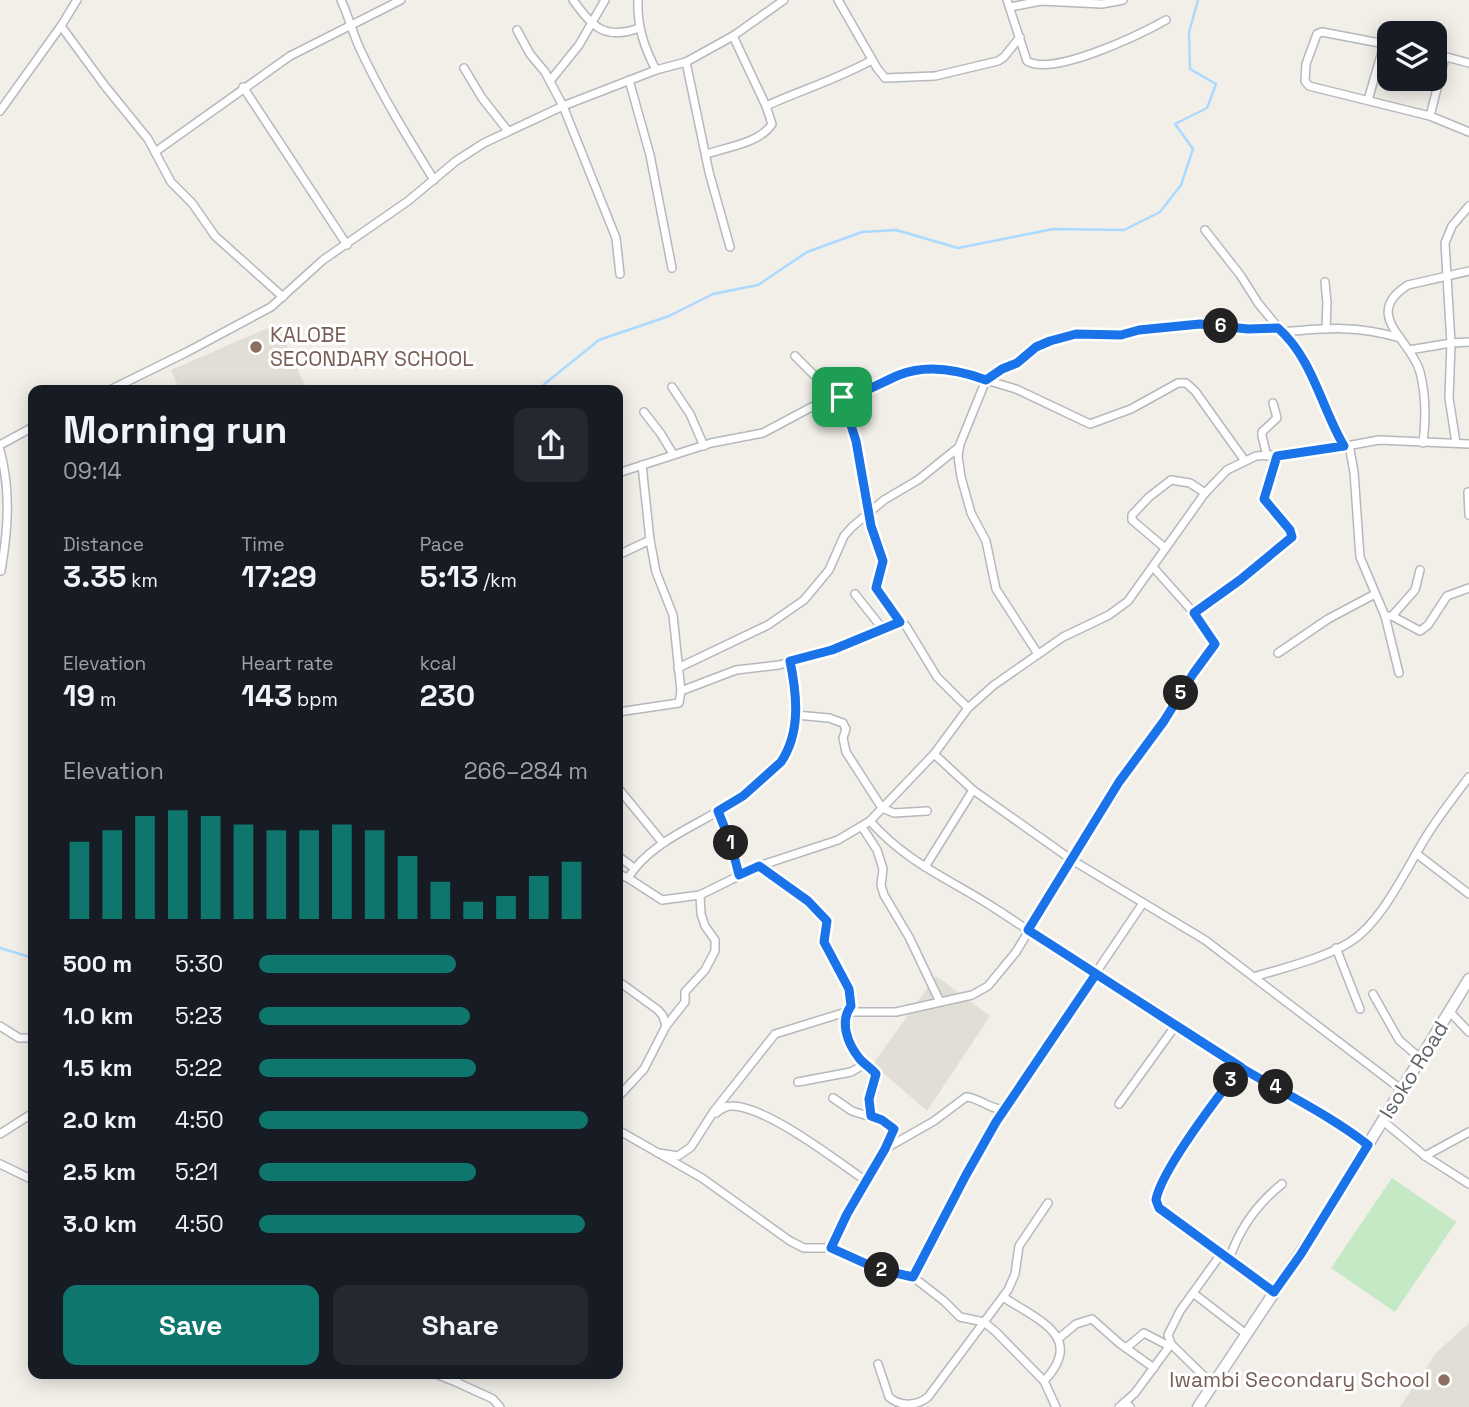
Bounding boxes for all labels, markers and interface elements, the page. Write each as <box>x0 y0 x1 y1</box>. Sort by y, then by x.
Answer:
map controls <box>1377 21 1447 91</box>
button: layers <box>1377 21 1447 91</box>
pin: 6 <box>1204 308 1238 344</box>
text: 6 <box>1215 313 1226 338</box>
place label: KALOBE SECONDARY SCHOOL <box>270 321 474 372</box>
marker: KALOBE SECONDARY SCHOOL <box>248 339 264 355</box>
pin <box>812 367 872 427</box>
icon: arrive <box>823 378 861 416</box>
text: Morning run <box>63 406 288 454</box>
button: share <box>514 408 588 482</box>
text: 09:14 <box>63 456 122 486</box>
text: Distance <box>63 532 144 557</box>
text: Time <box>241 532 285 557</box>
text: Pace <box>420 532 464 557</box>
text: 3.35 <box>63 557 126 596</box>
text: 17:29 <box>241 557 317 596</box>
text: 5:13 <box>420 557 478 596</box>
text: km <box>126 568 158 593</box>
text: /km <box>478 568 517 593</box>
text: Elevation <box>63 651 146 676</box>
text: Heart rate <box>241 651 334 676</box>
text: kcal <box>420 651 456 676</box>
text: 19 <box>63 676 95 715</box>
text: 143 <box>241 676 292 715</box>
text: 230 <box>420 676 475 715</box>
pin: 5 <box>1164 676 1198 710</box>
text: 5 <box>1175 680 1186 705</box>
text: m <box>95 687 116 712</box>
text: bpm <box>292 687 338 712</box>
text: Elevation <box>63 756 164 786</box>
text: 266–284 m <box>464 756 588 786</box>
pin: 1 <box>714 826 748 860</box>
text: 1 <box>726 830 735 855</box>
text: 500 m <box>63 949 132 979</box>
text: 5:30 <box>175 949 223 979</box>
text: 1.0 km <box>63 1001 133 1031</box>
text: 5:23 <box>175 1001 222 1031</box>
street label: Isoko Road <box>1373 1016 1454 1123</box>
text: 1.5 km <box>63 1053 133 1083</box>
text: 5:22 <box>175 1053 222 1083</box>
pin: 3 <box>1214 1062 1248 1098</box>
text: 3 <box>1225 1067 1236 1092</box>
pin: 4 <box>1258 1070 1294 1104</box>
text: 4 <box>1269 1074 1282 1099</box>
text: 2.0 km <box>63 1105 137 1135</box>
text: 4:50 <box>175 1105 224 1135</box>
text: 2.5 km <box>63 1157 136 1187</box>
text: 5:21 <box>175 1157 218 1187</box>
text: 3.0 km <box>63 1209 137 1239</box>
text: 4:50 <box>175 1209 224 1239</box>
pin: 2 <box>864 1252 900 1288</box>
text: 2 <box>876 1257 887 1282</box>
button: Save <box>63 1285 319 1365</box>
button: Share <box>333 1285 588 1365</box>
place label: Iwambi Secondary School <box>1169 1366 1430 1393</box>
marker: Iwambi Secondary School <box>1436 1372 1452 1388</box>

